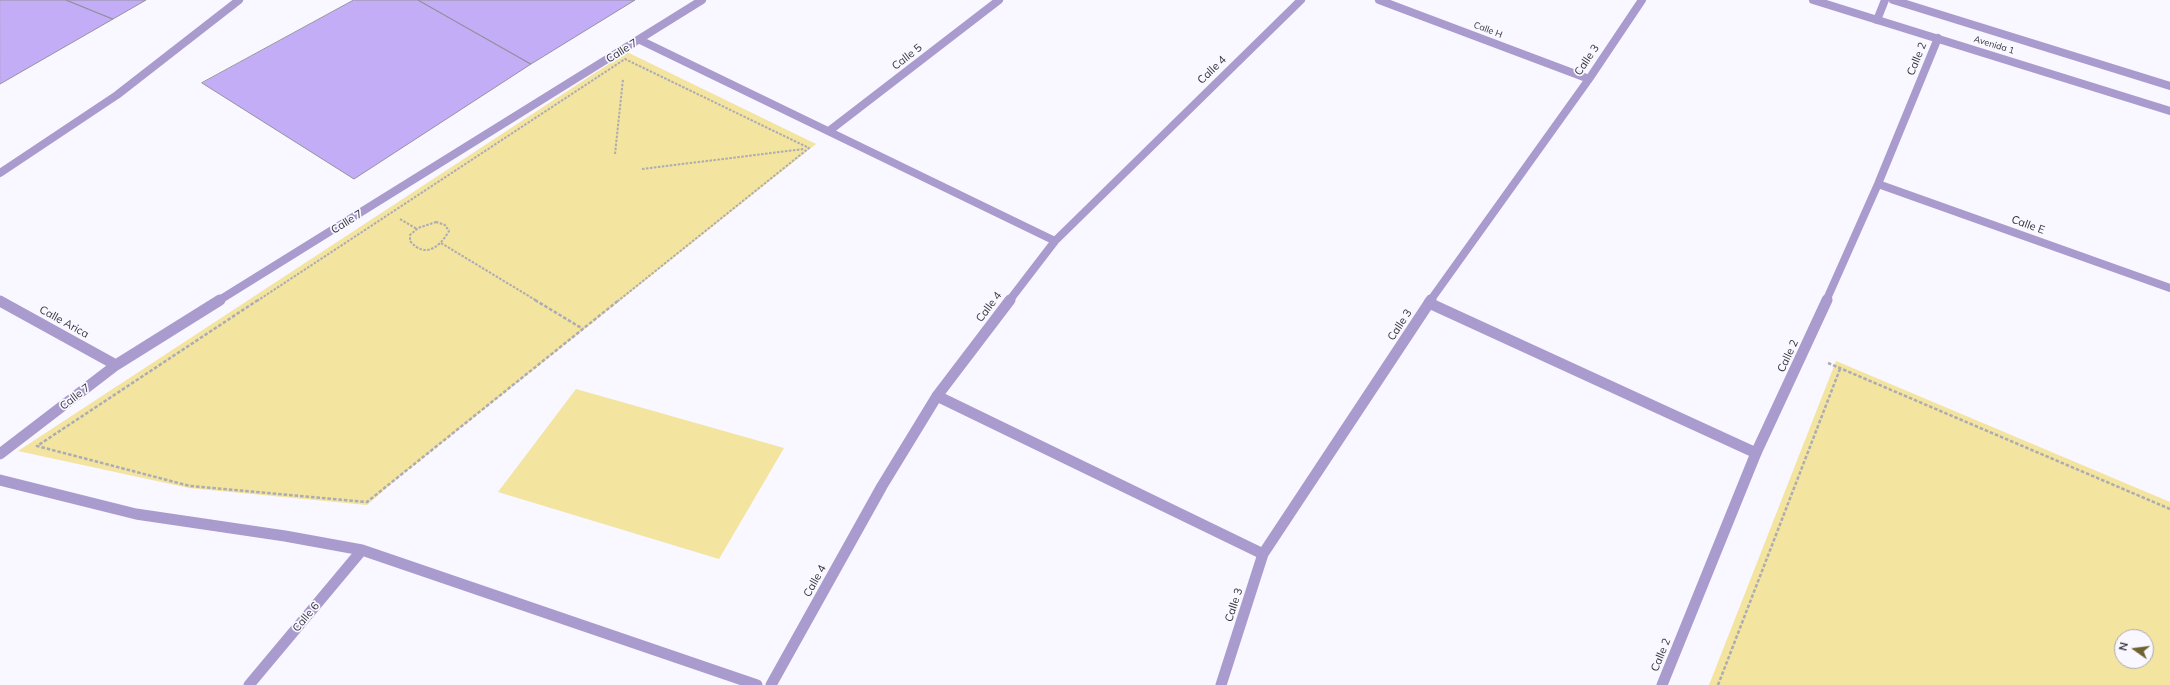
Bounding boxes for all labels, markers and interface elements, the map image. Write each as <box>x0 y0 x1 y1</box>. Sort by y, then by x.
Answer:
street label: Calle H <box>1472 20 1504 40</box>
street label: Avenida 1 <box>1972 34 2016 56</box>
street label: Calle 7 <box>604 36 640 66</box>
street label: Calle 2 <box>1904 40 1930 78</box>
street label: Calle 5 <box>889 41 925 73</box>
street label: Calle 3 <box>1572 42 1602 78</box>
street label: Calle 4 <box>1195 53 1229 87</box>
street label: Calle 7 <box>329 207 365 237</box>
street label: Calle E <box>2010 213 2046 237</box>
street label: Calle 4 <box>973 289 1005 325</box>
street label: Calle Arica <box>37 303 91 341</box>
street label: Calle 3 <box>1385 307 1415 343</box>
street label: Calle 2 <box>1775 338 1801 374</box>
street label: Calle 7 <box>57 381 93 413</box>
street label: Calle 4 <box>801 563 829 599</box>
street label: Calle 3 <box>1222 586 1246 624</box>
street label: Calle 6 <box>290 599 322 635</box>
north arrow <box>2114 629 2154 669</box>
street label: Calle 2 <box>1648 636 1674 674</box>
text: N <box>2116 641 2131 652</box>

